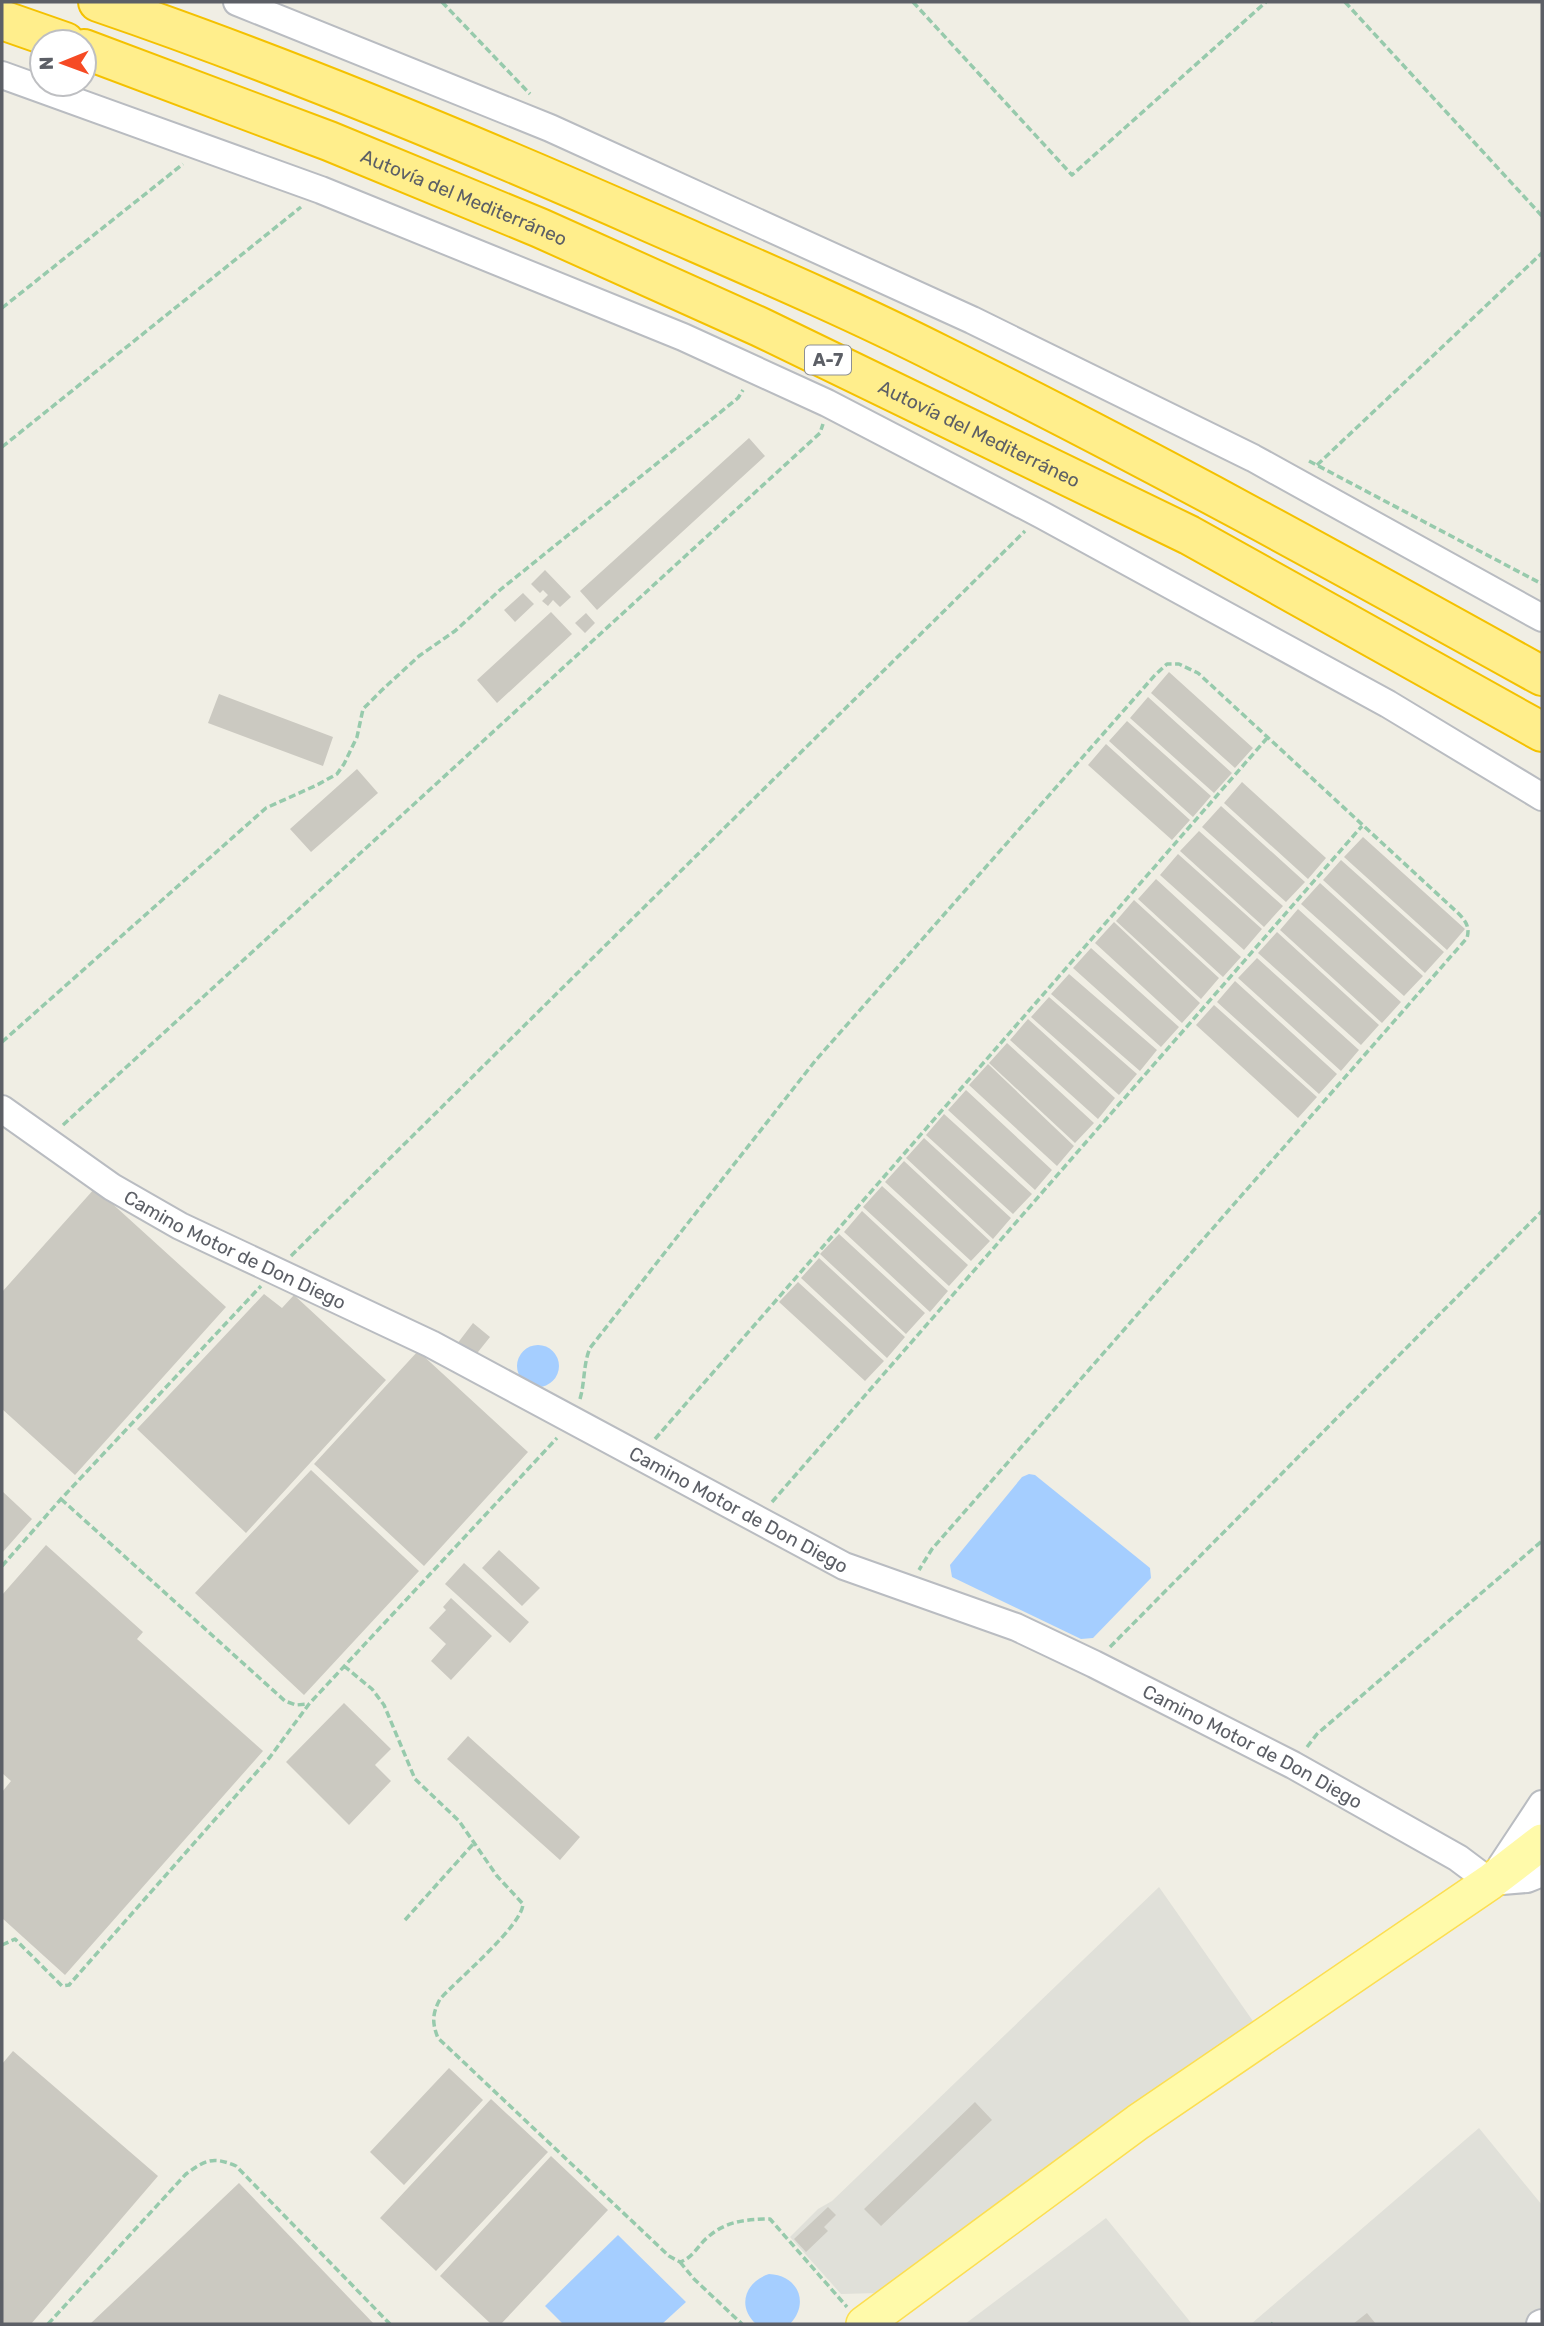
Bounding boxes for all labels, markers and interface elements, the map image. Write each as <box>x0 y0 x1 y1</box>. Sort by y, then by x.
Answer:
north arrow <box>28 28 98 98</box>
text: N <box>35 56 58 70</box>
street label: Autovía del Mediterráneo <box>357 144 571 251</box>
road number: A-7 <box>805 346 851 374</box>
street label: Autovía del Mediterráneo <box>875 375 1084 492</box>
street label: Camino Motor de Don Diego <box>120 1185 350 1314</box>
street label: Camino Motor de Don Diego <box>625 1442 852 1578</box>
street label: Camino Motor de Don Diego <box>1139 1680 1366 1814</box>

